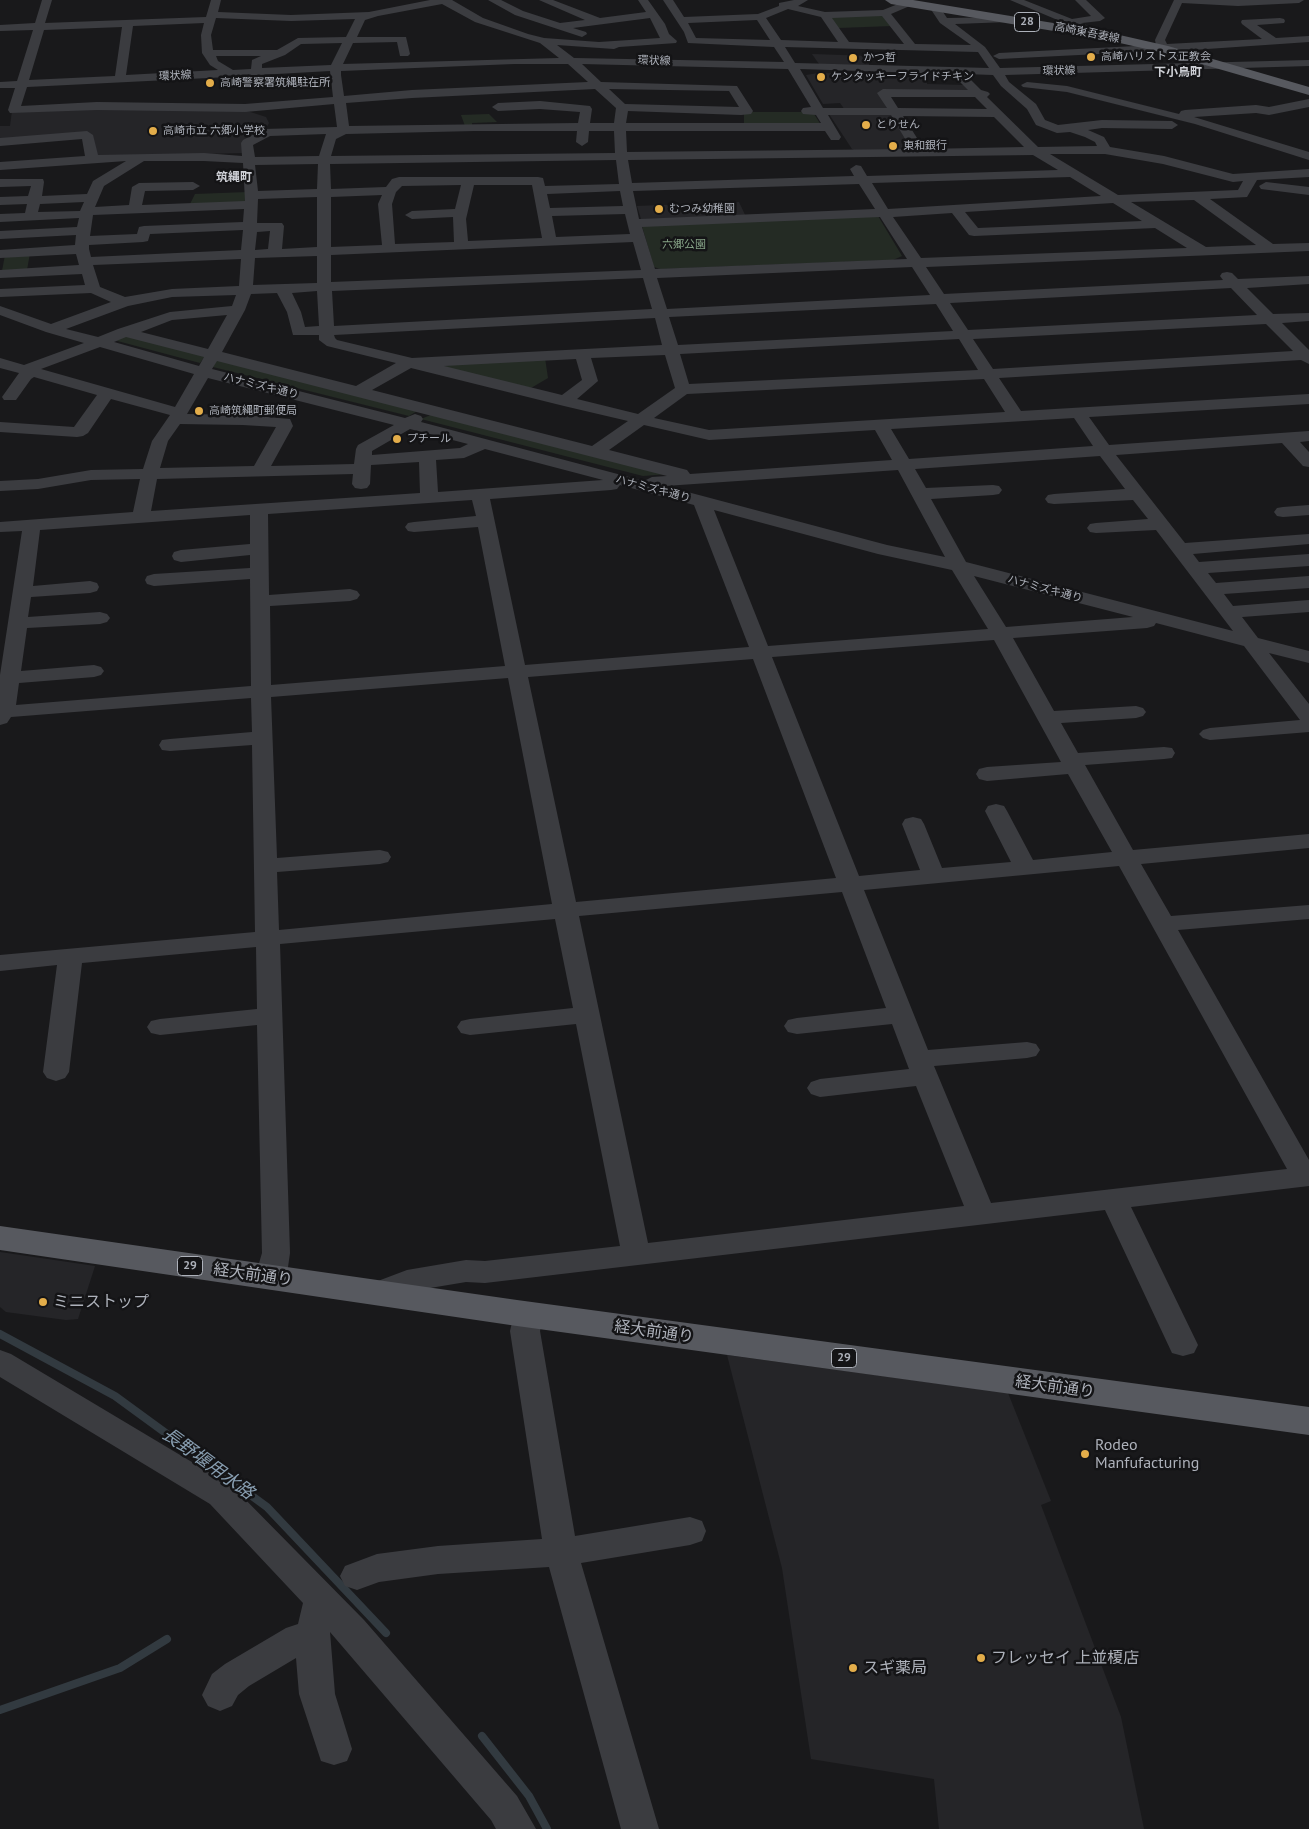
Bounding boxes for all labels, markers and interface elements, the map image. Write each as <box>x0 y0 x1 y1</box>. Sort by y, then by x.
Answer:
road number: 28 <box>1014 13 1040 32</box>
street label: 高崎東吾妻線 <box>1053 20 1121 46</box>
place label: 高崎ハリストス正教会 <box>1101 50 1211 64</box>
place label: かつ哲 <box>863 51 896 65</box>
marker: 高崎ハリストス正教会 <box>1085 51 1097 63</box>
marker: かつ哲 <box>847 52 859 64</box>
street label: 環状線 <box>637 54 671 68</box>
street label: 環状線 <box>1042 64 1076 78</box>
district label: 下小鳥町 <box>1154 66 1202 80</box>
street label: 環状線 <box>158 69 192 83</box>
place label: ケンタッキーフライドチキン <box>831 70 974 84</box>
marker: ケンタッキーフライドチキン <box>815 71 827 83</box>
place label: 高崎警察署筑縄駐在所 <box>220 76 330 90</box>
marker: 高崎警察署筑縄駐在所 <box>204 77 216 89</box>
place label: とりせん <box>876 118 920 132</box>
marker: とりせん <box>860 119 872 131</box>
place label: 高崎市立 六郷小学校 <box>163 124 265 138</box>
marker: 高崎市立 六郷小学校 <box>147 125 159 137</box>
place label: 東和銀行 <box>903 139 947 153</box>
marker: 東和銀行 <box>887 140 899 152</box>
district label: 筑縄町 <box>216 171 252 185</box>
place label: むつみ幼稚園 <box>669 202 735 216</box>
marker: むつみ幼稚園 <box>653 203 665 215</box>
park label: 六郷公園 <box>662 238 706 252</box>
street label: ハナミズキ通り <box>222 370 300 402</box>
place label: 高崎筑縄町郵便局 <box>209 404 297 418</box>
marker: 高崎筑縄町郵便局 <box>193 405 205 417</box>
place label: プチール <box>407 432 451 446</box>
marker: プチール <box>391 433 403 445</box>
street label: ハナミズキ通り <box>614 473 692 505</box>
street label: ハナミズキ通り <box>1006 573 1084 605</box>
road number: 29 <box>178 1256 202 1276</box>
street label: 経大前通り <box>212 1260 294 1290</box>
place label: ミニストップ <box>53 1292 149 1312</box>
marker: ミニストップ <box>37 1296 49 1308</box>
street label: 経大前通り <box>613 1317 695 1347</box>
road number: 29 <box>832 1349 856 1368</box>
street label: 経大前通り <box>1014 1372 1096 1402</box>
water label: 長野堰用水路 <box>158 1424 258 1504</box>
place label: Rodeo Manfufacturing <box>1095 1435 1199 1473</box>
marker: Rodeo Manfufacturing <box>1079 1448 1091 1460</box>
place label: フレッセイ 上並榎店 <box>991 1648 1139 1668</box>
marker: フレッセイ 上並榎店 <box>975 1652 987 1664</box>
place label: スギ薬局 <box>863 1658 927 1678</box>
marker: スギ薬局 <box>847 1662 859 1674</box>

